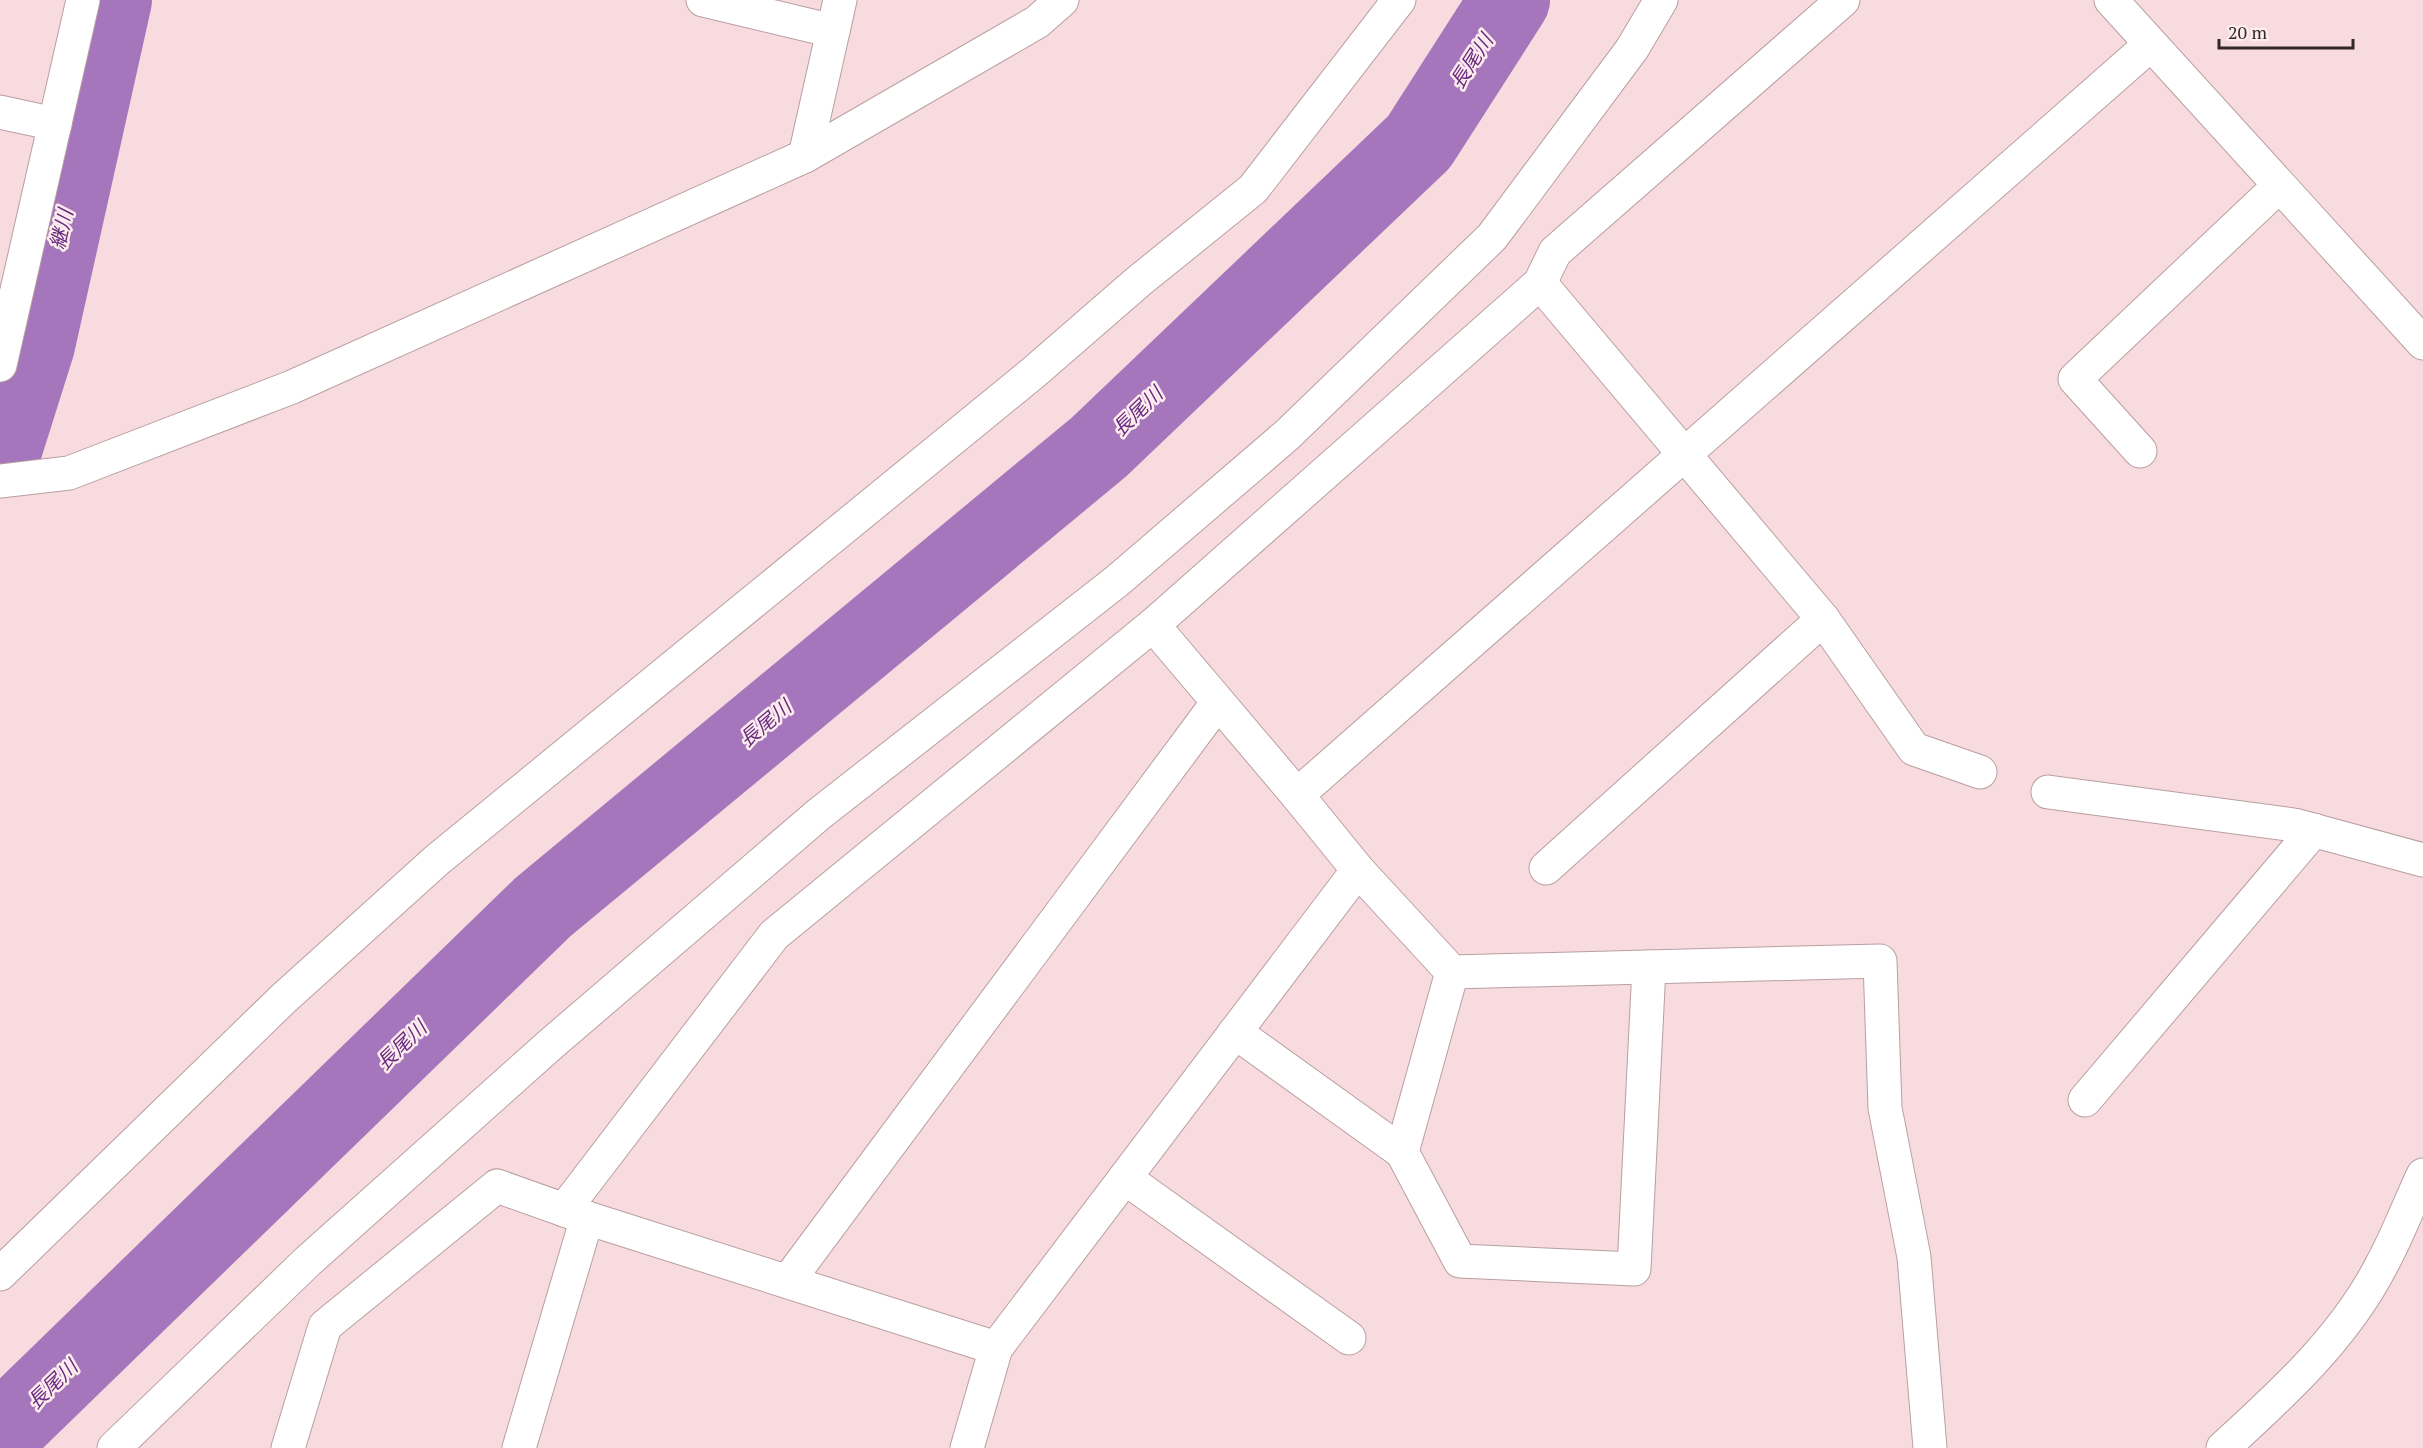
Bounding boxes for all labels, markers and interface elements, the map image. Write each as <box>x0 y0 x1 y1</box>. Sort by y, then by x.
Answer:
scale bar <box>2219 12 2352 50</box>
text: 20 m <box>2228 20 2268 44</box>
water label: 長尾川 <box>1443 27 1500 94</box>
water label: 継川 <box>43 205 79 252</box>
water label: 長尾川 <box>1106 379 1169 442</box>
water label: 長尾川 <box>733 692 798 753</box>
water label: 長尾川 <box>370 1013 433 1076</box>
water label: 長尾川 <box>21 1352 84 1415</box>

